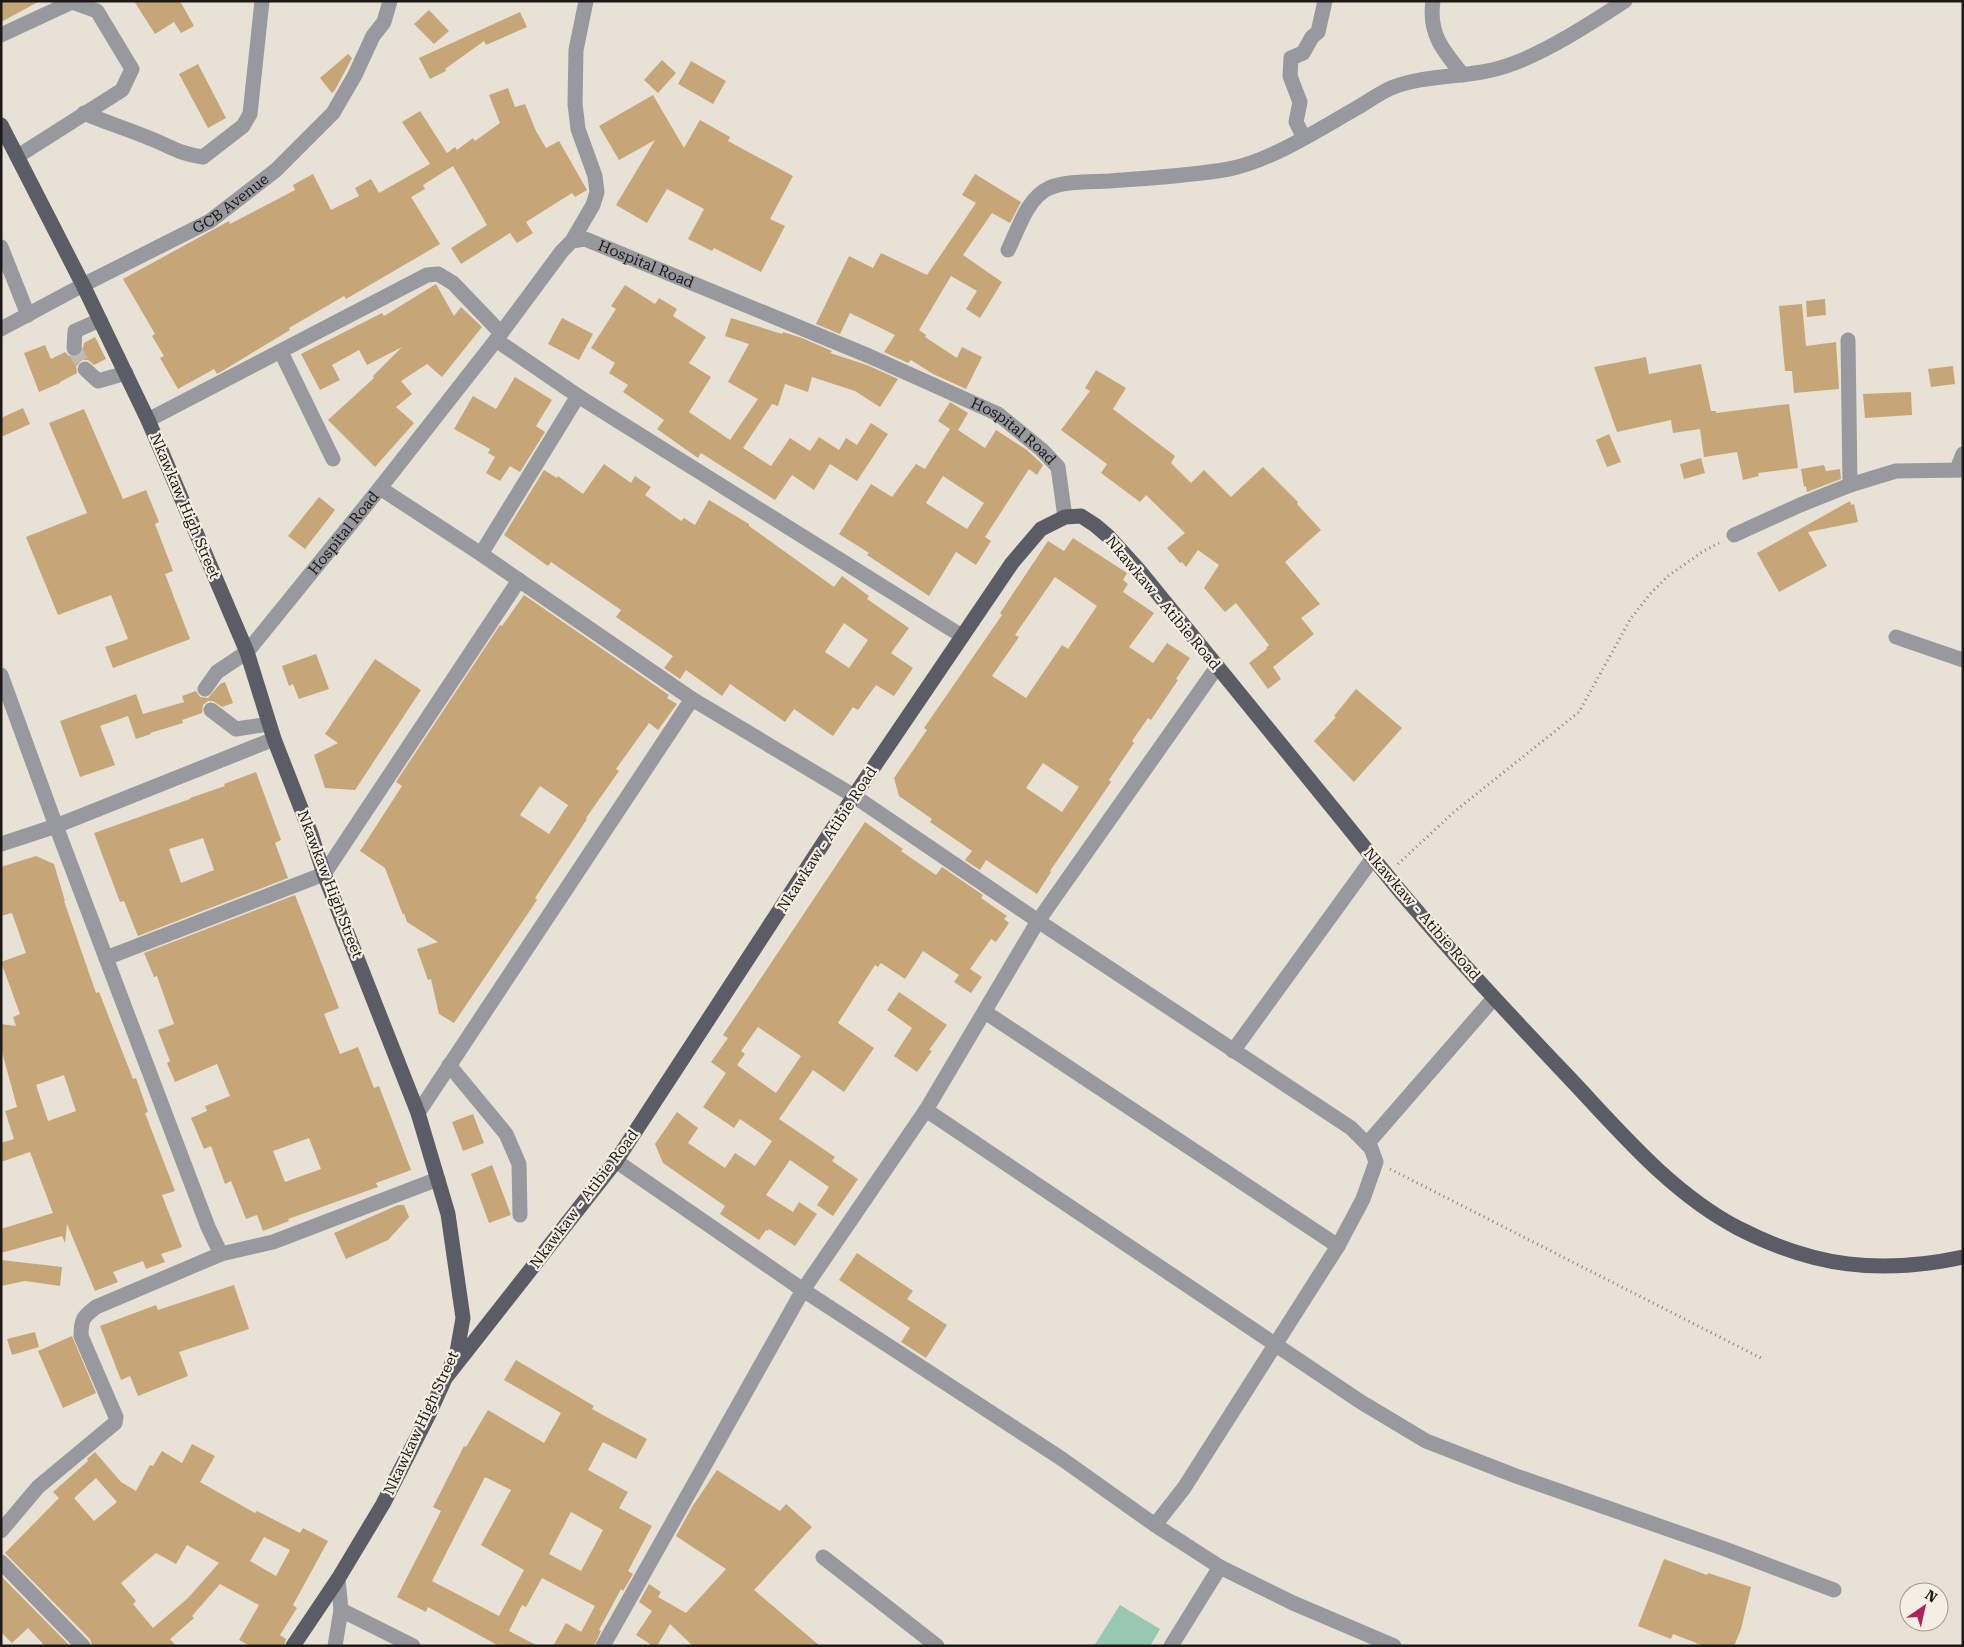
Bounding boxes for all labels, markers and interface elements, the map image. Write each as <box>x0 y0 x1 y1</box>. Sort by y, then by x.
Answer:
street label: GCB Avenue <box>190 170 272 237</box>
street label: Hospital Road <box>595 236 697 292</box>
street label: Hospital Road <box>968 394 1060 468</box>
street label: Nkawkaw High Street <box>146 430 224 582</box>
street label: Hospital Road <box>304 487 383 578</box>
street label: Nkawkaw - Atibie Road <box>1102 533 1224 674</box>
street label: Nkawkaw - Atibie Road <box>774 763 881 915</box>
street label: Nkawkaw High Street <box>294 808 367 961</box>
street label: Nkawkaw - Atibie Road <box>1360 844 1484 984</box>
street label: Nkawkaw - Atibie Road <box>526 1126 642 1272</box>
street label: Nkawkaw High Street <box>380 1348 462 1498</box>
north arrow <box>1899 1582 1949 1632</box>
text: N <box>1922 1587 1940 1606</box>

